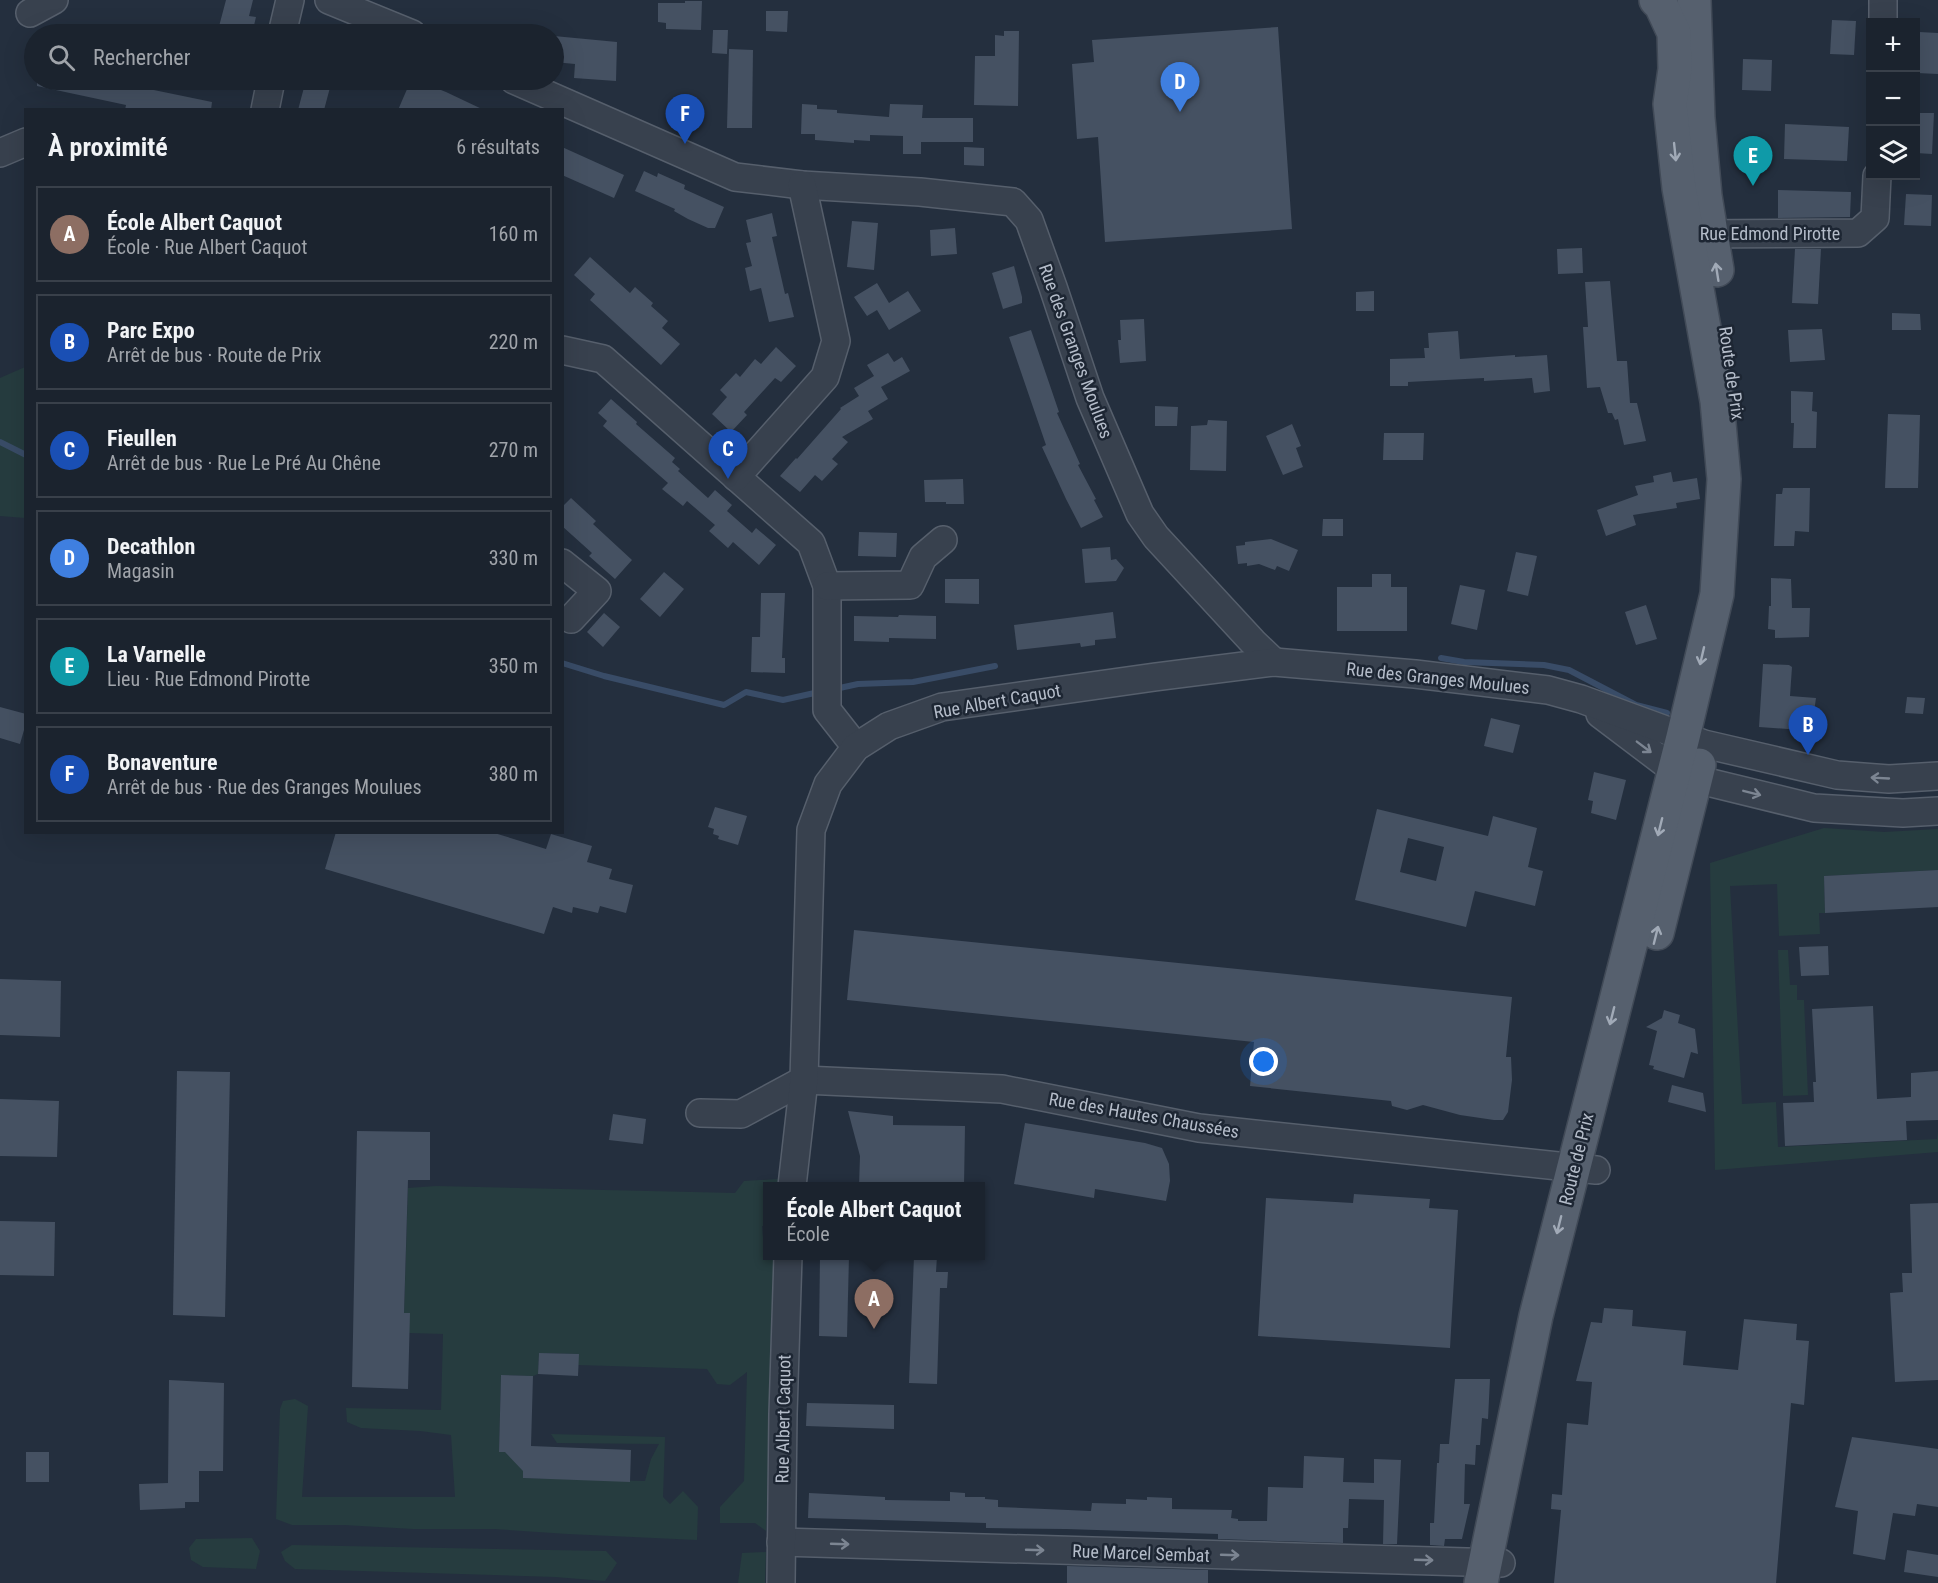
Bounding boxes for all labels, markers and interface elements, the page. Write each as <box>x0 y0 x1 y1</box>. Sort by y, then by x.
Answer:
map controls <box>1866 18 1920 180</box>
button: + <box>1866 18 1920 72</box>
search box <box>24 24 564 90</box>
icon: search <box>45 41 78 74</box>
text: Rechercher <box>93 45 190 70</box>
pin: D <box>1160 63 1200 112</box>
button: − <box>1866 72 1920 126</box>
pin: F <box>666 94 704 144</box>
button: layers <box>1866 126 1920 180</box>
text: À proximité <box>48 132 168 162</box>
text: 6 résultats <box>456 135 540 159</box>
pin: E <box>1734 136 1772 186</box>
one-way arrow <box>1670 142 1681 162</box>
text: École Albert Caquot <box>107 210 282 235</box>
text: A <box>64 222 75 246</box>
text: 160 m <box>489 222 538 246</box>
street label: Rue Edmond Pirotte <box>1700 223 1840 244</box>
text: École · Rue Albert Caquot <box>107 235 307 259</box>
street label: Rue des Granges Moulues <box>1035 261 1117 441</box>
one-way arrow <box>1712 262 1723 282</box>
text: Parc Expo <box>107 318 195 343</box>
street label: Route de Prix <box>1715 325 1749 421</box>
text: B <box>64 330 75 354</box>
text: 220 m <box>489 330 538 354</box>
text: Arrêt de bus · Route de Prix <box>107 343 322 367</box>
text: Fieullen <box>107 426 177 451</box>
pin: C <box>708 430 748 479</box>
text: C <box>64 438 75 462</box>
text: 270 m <box>489 438 538 462</box>
text: Arrêt de bus · Rue Le Pré Au Chêne <box>107 451 381 475</box>
text: Decathlon <box>107 534 195 559</box>
text: D <box>64 546 75 570</box>
text: 330 m <box>489 546 538 570</box>
text: Magasin <box>107 559 175 583</box>
text: La Varnelle <box>107 642 206 667</box>
one-way arrow <box>1696 647 1708 666</box>
text: E <box>65 654 74 678</box>
text: 350 m <box>489 654 538 678</box>
street label: Rue des Granges Moulues <box>1345 658 1531 698</box>
text: Lieu · Rue Edmond Pirotte <box>107 667 310 691</box>
street label: Rue Albert Caquot <box>932 679 1062 723</box>
pin: B <box>1788 706 1828 755</box>
one-way arrow <box>1636 741 1652 754</box>
text: Bonaventure <box>107 750 218 775</box>
text: F <box>65 762 74 786</box>
text: 380 m <box>489 762 538 786</box>
one-way arrow <box>1870 772 1890 783</box>
text: Arrêt de bus · Rue des Granges Moulues <box>107 775 422 799</box>
one-way arrow <box>1742 787 1761 799</box>
one-way arrow <box>1653 817 1665 836</box>
one-way arrow <box>1651 926 1663 945</box>
one-way arrow <box>1606 1006 1618 1025</box>
your location <box>1249 1047 1278 1076</box>
street label: Rue des Hautes Chaussées <box>1047 1088 1241 1142</box>
street label: Route de Prix <box>1554 1111 1598 1207</box>
popup <box>763 1182 985 1260</box>
text: École Albert Caquot <box>787 1197 961 1222</box>
one-way arrow <box>1552 1216 1564 1235</box>
text: École <box>787 1222 830 1246</box>
pin: A <box>854 1280 894 1329</box>
street label: Rue Albert Caquot <box>771 1354 795 1484</box>
one-way arrow <box>829 1539 849 1550</box>
street label: Rue Marcel Sembat <box>1072 1540 1210 1566</box>
one-way arrow <box>1024 1544 1044 1555</box>
one-way arrow <box>1219 1549 1239 1561</box>
one-way arrow <box>1414 1554 1434 1566</box>

